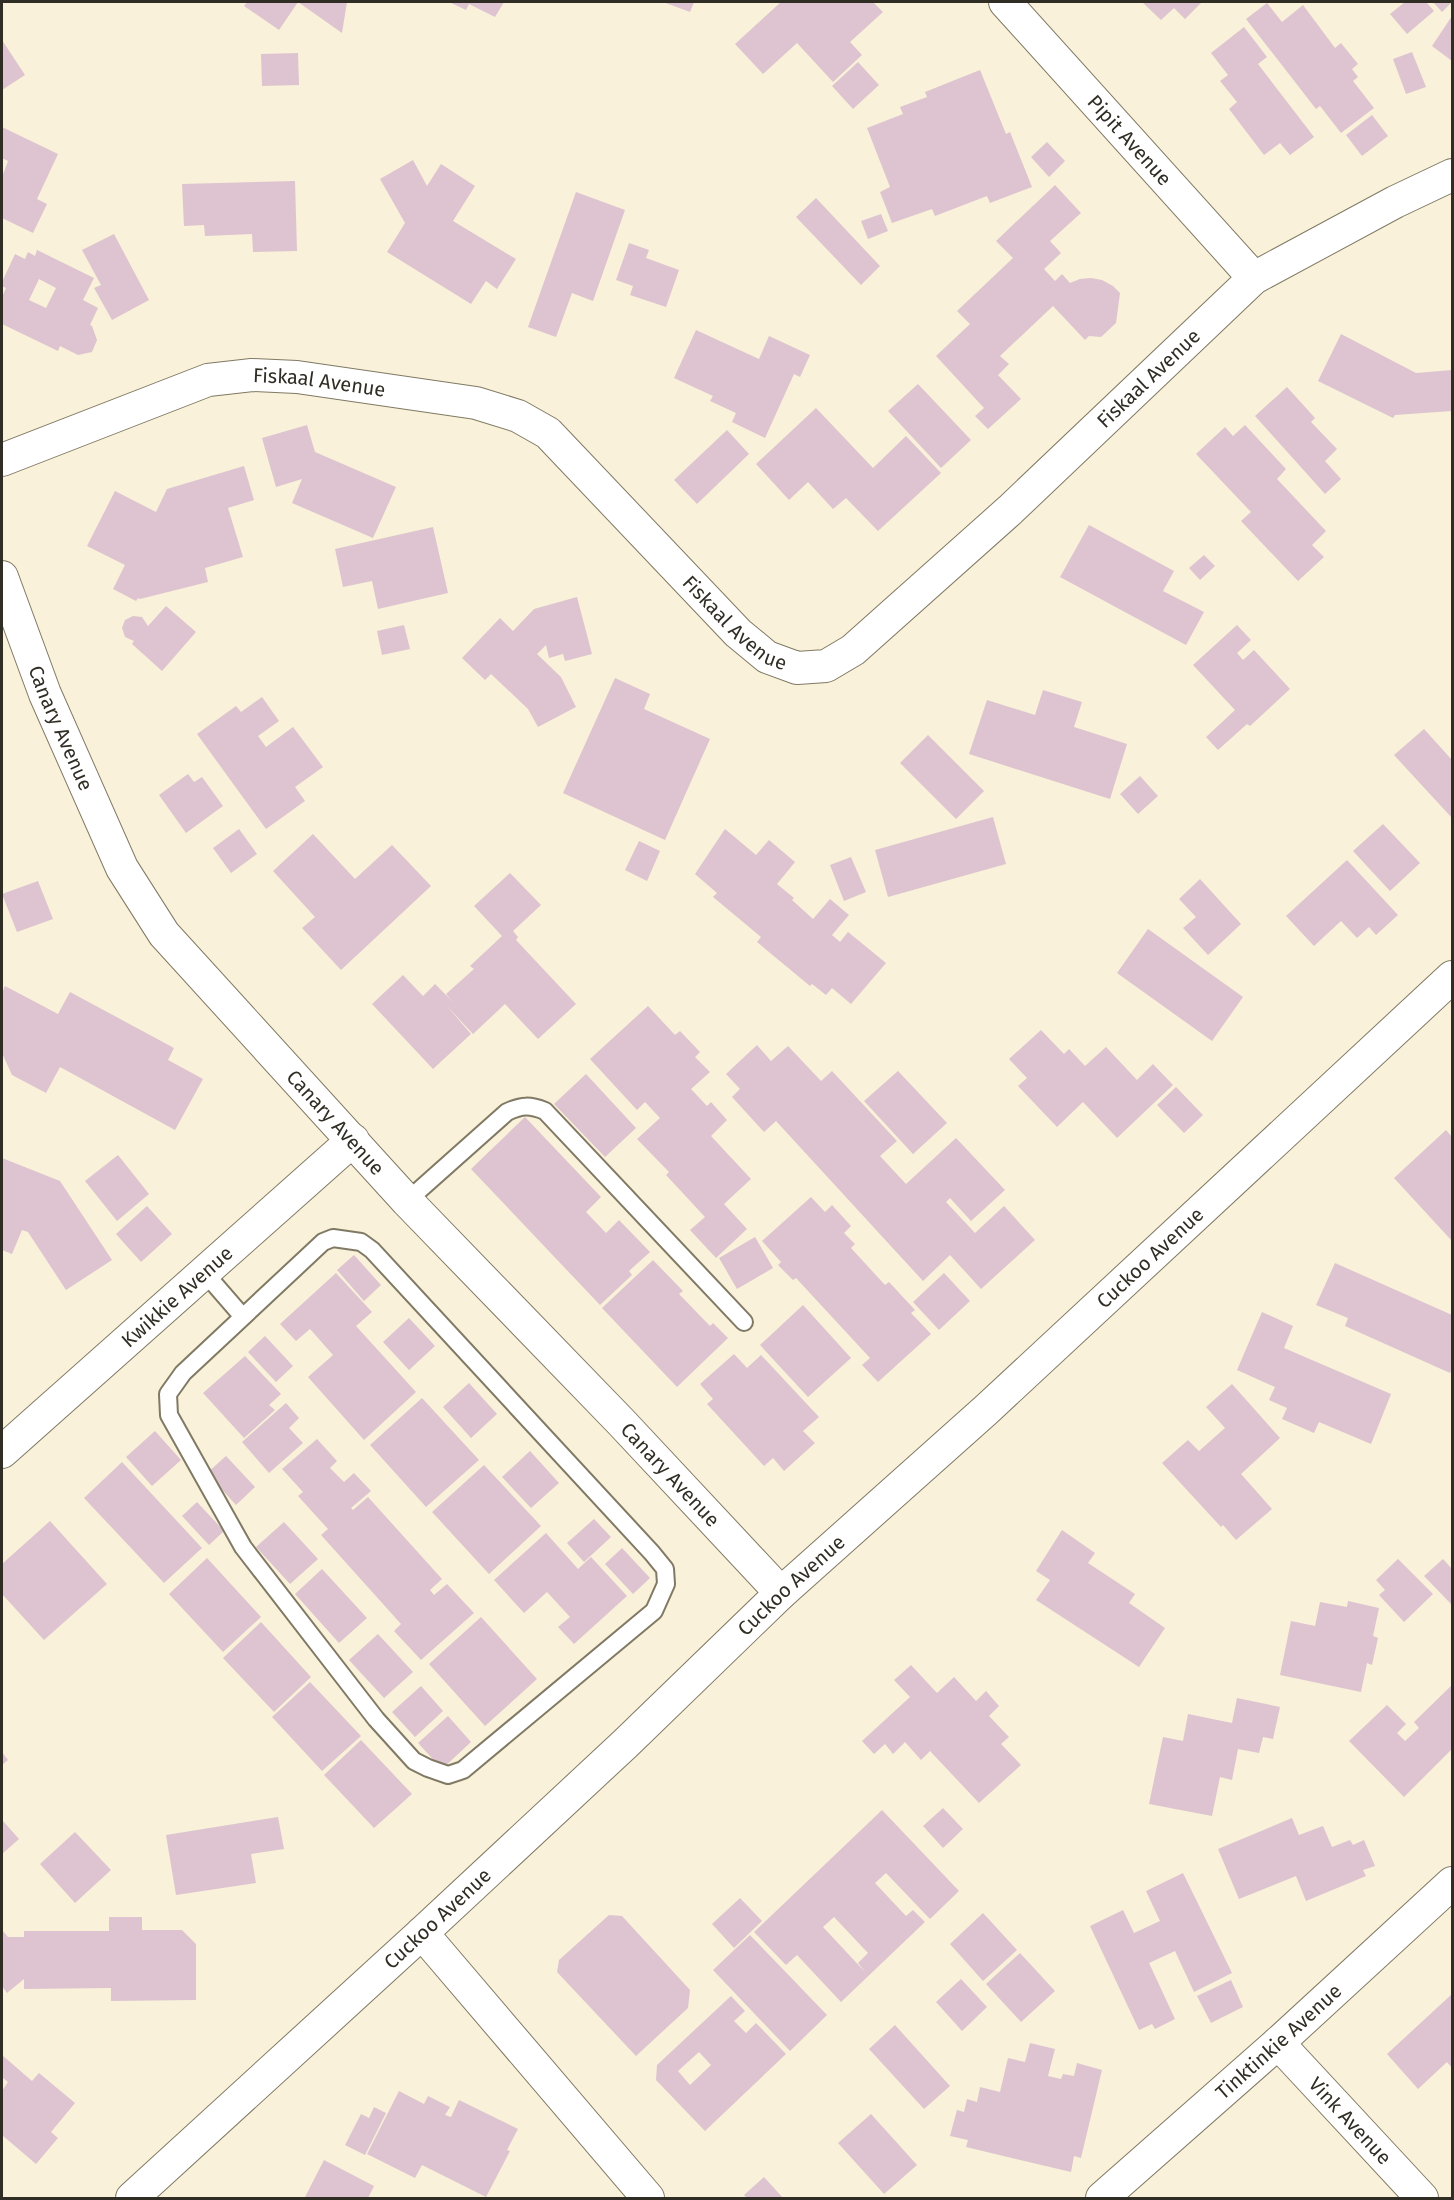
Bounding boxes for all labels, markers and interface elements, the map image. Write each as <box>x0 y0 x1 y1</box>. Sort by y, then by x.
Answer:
street label: Pipit Avenue <box>1083 90 1177 190</box>
street label: Fiskaal Avenue <box>1092 324 1205 433</box>
street label: Fiskaal Avenue <box>253 363 387 402</box>
street label: Fiskaal Avenue <box>678 570 790 675</box>
street label: Canary Avenue <box>24 662 98 794</box>
street label: Canary Avenue <box>282 1065 389 1180</box>
street label: Cuckoo Avenue <box>1092 1202 1208 1313</box>
street label: Kwikkie Avenue <box>116 1241 237 1352</box>
street label: Canary Avenue <box>616 1418 725 1532</box>
street label: Cuckoo Avenue <box>732 1530 850 1641</box>
street label: Cuckoo Avenue <box>379 1863 496 1974</box>
street label: Tinktinkie Avenue <box>1211 1979 1347 2104</box>
street label: Vink Avenue <box>1304 2072 1397 2169</box>

